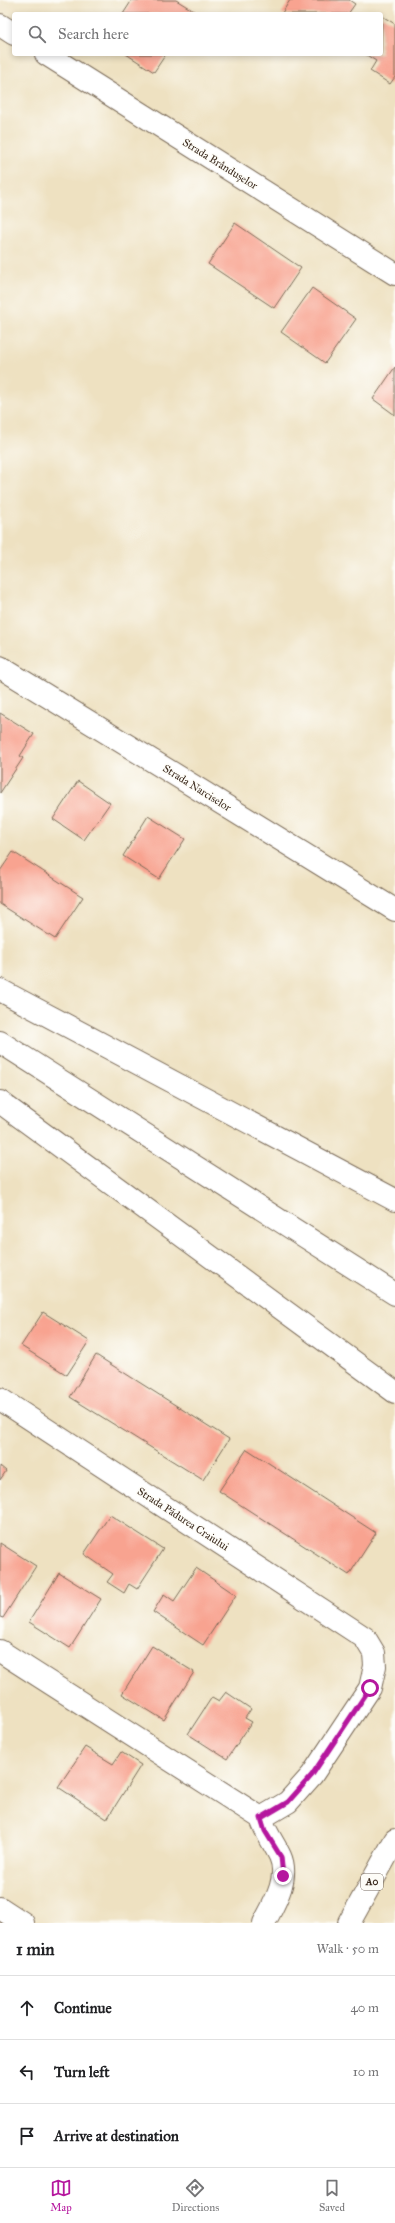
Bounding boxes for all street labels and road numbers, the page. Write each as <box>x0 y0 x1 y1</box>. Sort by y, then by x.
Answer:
street label: Strada Brândușelor <box>180 136 261 193</box>
street label: Strada Narciselor <box>160 762 234 815</box>
street label: Strada Pădurea Craiului <box>135 1485 231 1553</box>
road number: A0 <box>361 1874 383 1890</box>

